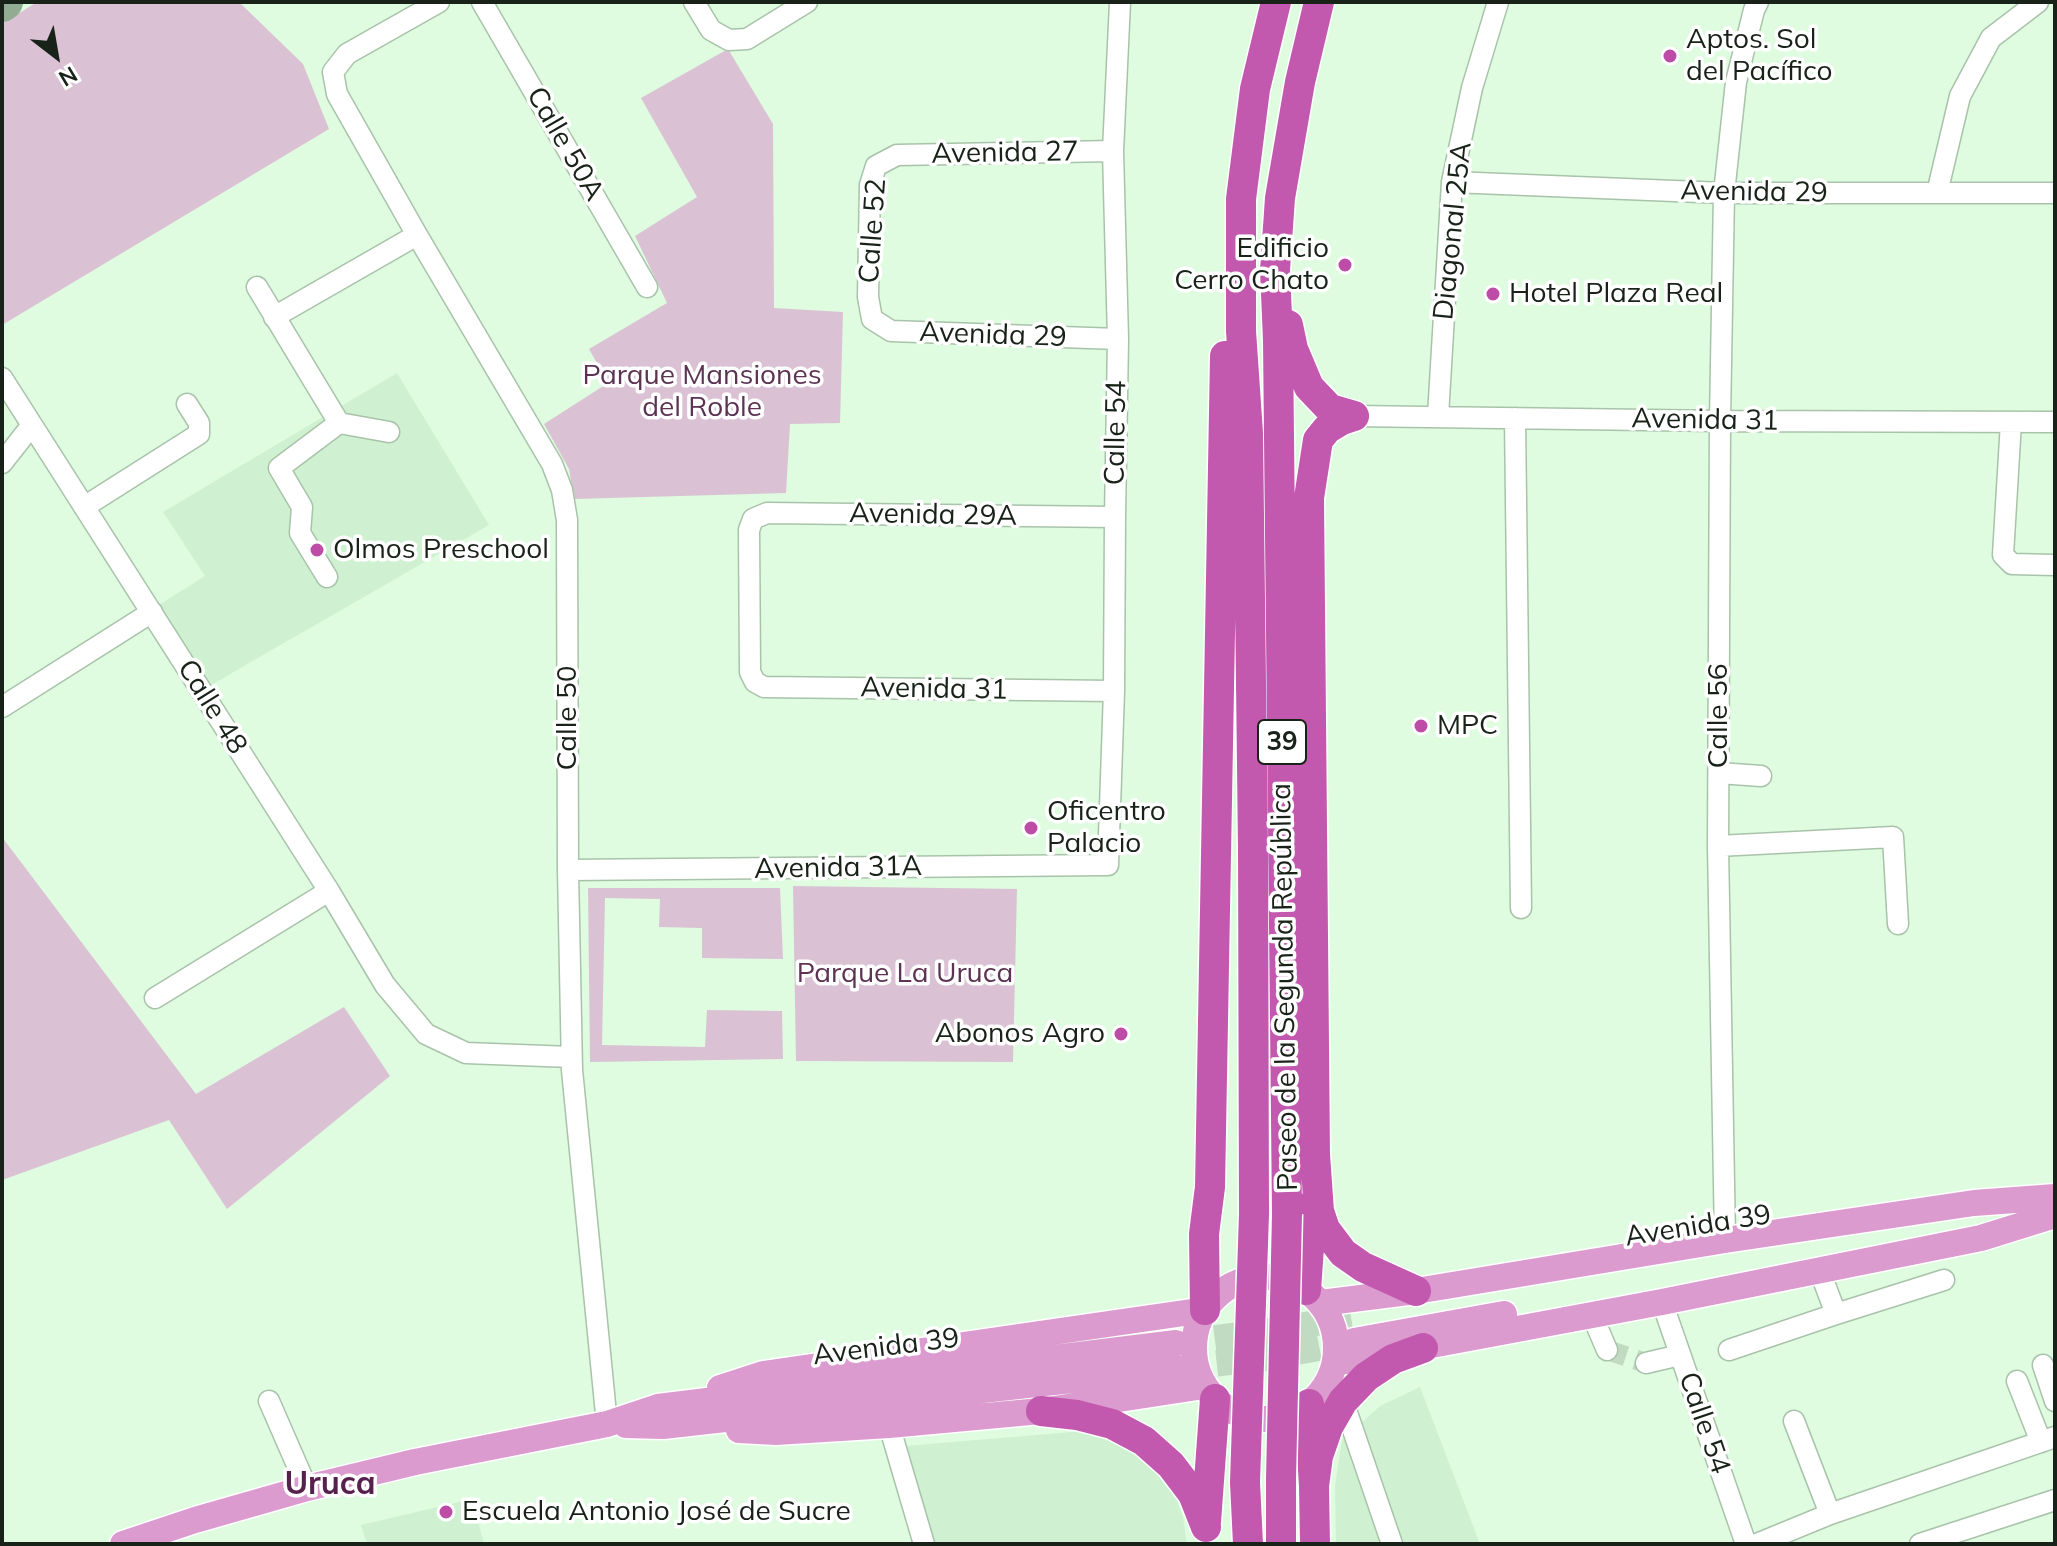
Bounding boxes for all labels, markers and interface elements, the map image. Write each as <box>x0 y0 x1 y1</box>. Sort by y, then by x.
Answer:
north arrow <box>16 16 96 96</box>
place label: Aptos. Sol del Pacífico <box>1686 23 1833 89</box>
marker: Aptos. Sol del Pacífico <box>1661 47 1679 65</box>
text: N <box>54 60 83 93</box>
street label: Calle 50A <box>519 81 611 207</box>
street label: Avenida 27 <box>931 135 1079 171</box>
street label: Diagonal 25A <box>1427 140 1479 322</box>
street label: Avenida 29 <box>1680 174 1828 210</box>
street label: Calle 52 <box>853 177 893 285</box>
place label: Edificio Cerro Chato <box>1174 232 1329 298</box>
marker: Edificio Cerro Chato <box>1336 256 1354 274</box>
place label: Hotel Plaza Real <box>1509 277 1723 311</box>
marker: Hotel Plaza Real <box>1484 285 1502 303</box>
street label: Avenida 29 <box>919 316 1067 354</box>
park label: Parque Mansiones del Roble <box>582 359 822 425</box>
street label: Calle 54 <box>1098 380 1134 486</box>
street label: Avenida 31 <box>1631 402 1779 438</box>
street label: Avenida 29A <box>849 497 1017 533</box>
place label: Olmos Preschool <box>333 533 549 567</box>
marker: Olmos Preschool <box>308 541 326 559</box>
street label: Calle 48 <box>170 654 254 760</box>
street label: Calle 56 <box>1702 664 1736 768</box>
street label: Calle 50 <box>551 666 585 770</box>
street label: Avenida 31 <box>860 671 1008 707</box>
place label: MPC <box>1437 709 1498 743</box>
marker: MPC <box>1412 717 1430 735</box>
road number: 39 <box>1258 720 1306 764</box>
street label: Paseo de la Segunda República <box>1265 783 1305 1191</box>
place label: Oficentro Palacio <box>1047 795 1166 861</box>
marker: Oficentro Palacio <box>1022 819 1040 837</box>
street label: Avenida 31A <box>754 850 922 886</box>
park label: Parque La Uruca <box>797 957 1013 991</box>
place label: Abonos Agro <box>935 1017 1105 1051</box>
marker: Abonos Agro <box>1112 1025 1130 1043</box>
street label: Avenida 39 <box>1623 1198 1773 1254</box>
street label: Avenida 39 <box>811 1321 961 1373</box>
street label: Calle 54 <box>1671 1368 1737 1478</box>
district label: Uruca <box>284 1465 376 1503</box>
place label: Escuela Antonio José de Sucre <box>462 1495 851 1529</box>
marker: Escuela Antonio José de Sucre <box>437 1503 455 1521</box>

